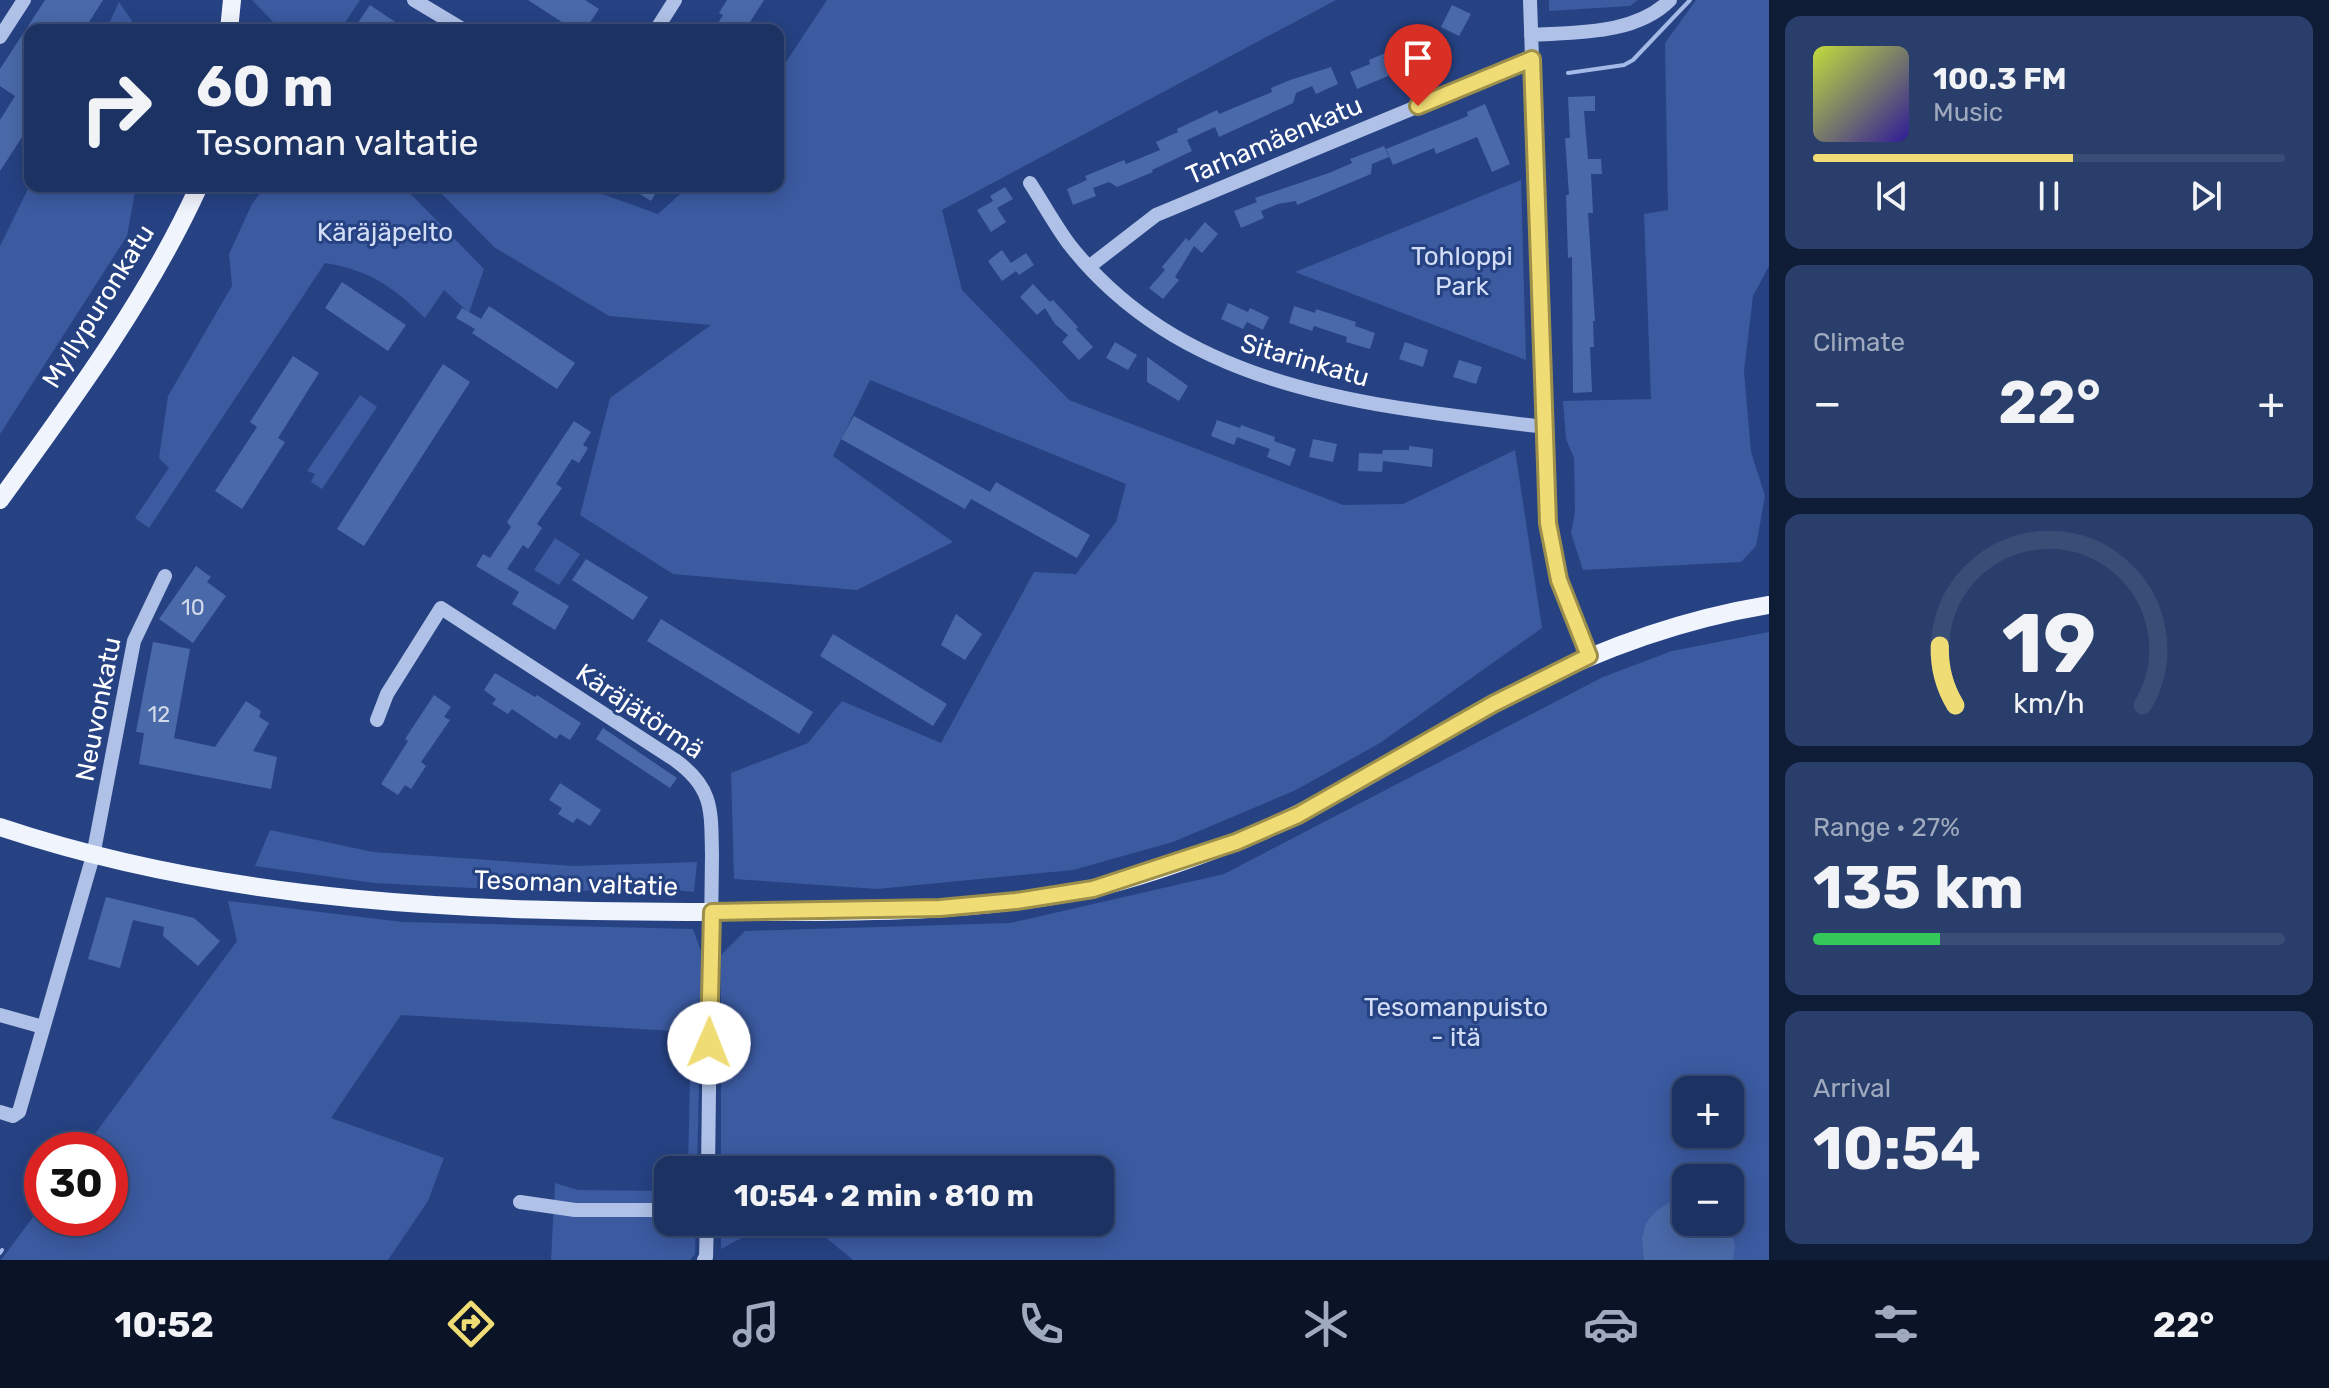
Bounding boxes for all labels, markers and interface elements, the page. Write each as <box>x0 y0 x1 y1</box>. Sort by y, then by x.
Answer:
pin <box>1384 24 1452 106</box>
icon: arrive <box>1396 36 1440 80</box>
text: 60 m <box>196 54 334 120</box>
icon: right <box>64 56 168 160</box>
text: 100.3 FM <box>1933 61 2067 97</box>
street label: Tarhamäenkatu <box>1182 89 1367 191</box>
text: Music <box>1933 97 2003 128</box>
text: Tesoman valtatie <box>196 121 479 164</box>
icon: previous <box>1870 174 1914 218</box>
icon: pause <box>2027 174 2071 218</box>
icon: next <box>2184 174 2228 218</box>
park label: Käräjäpelto <box>317 217 453 248</box>
street label: Myllypuronkatu <box>36 219 161 394</box>
park label: Tohloppi Park <box>1411 241 1513 302</box>
street label: Sitarinkatu <box>1237 327 1373 394</box>
text: Climate <box>1813 327 1905 358</box>
text: 22° <box>1998 367 2101 438</box>
text: − <box>1813 377 1842 429</box>
text: + <box>2258 377 2285 429</box>
house number: 10 <box>181 594 205 621</box>
text: 19 <box>2002 594 2096 693</box>
street label: Neuvonkatu <box>69 634 128 784</box>
street label: Käräjätörmä <box>570 657 709 765</box>
text: km/h <box>2013 686 2085 720</box>
house number: 12 <box>148 701 170 728</box>
text: Range · 27% <box>1813 812 1960 843</box>
text: 135 km <box>1813 852 2024 923</box>
street label: Tesoman valtatie <box>473 864 679 903</box>
park label: Tesomanpuisto - itä <box>1364 992 1548 1053</box>
position arrow <box>667 1001 751 1085</box>
text: Arrival <box>1813 1073 1891 1104</box>
map controls <box>1672 1076 1744 1236</box>
button: + <box>1672 1076 1744 1148</box>
text: 10:54 <box>1813 1113 1981 1184</box>
speed limit sign: 30 <box>24 1132 128 1236</box>
button: − <box>1672 1164 1744 1236</box>
text: 10:54 · 2 min · 810 m <box>734 1178 1034 1214</box>
icon: directions <box>443 1296 499 1352</box>
icon: music <box>728 1296 784 1352</box>
icon: phone <box>1013 1296 1069 1352</box>
icon: climate <box>1298 1296 1354 1352</box>
icon: car <box>1583 1296 1639 1352</box>
icon: filters <box>1868 1296 1924 1352</box>
text: 10:52 <box>114 1303 214 1346</box>
text: 22° <box>2153 1303 2214 1346</box>

